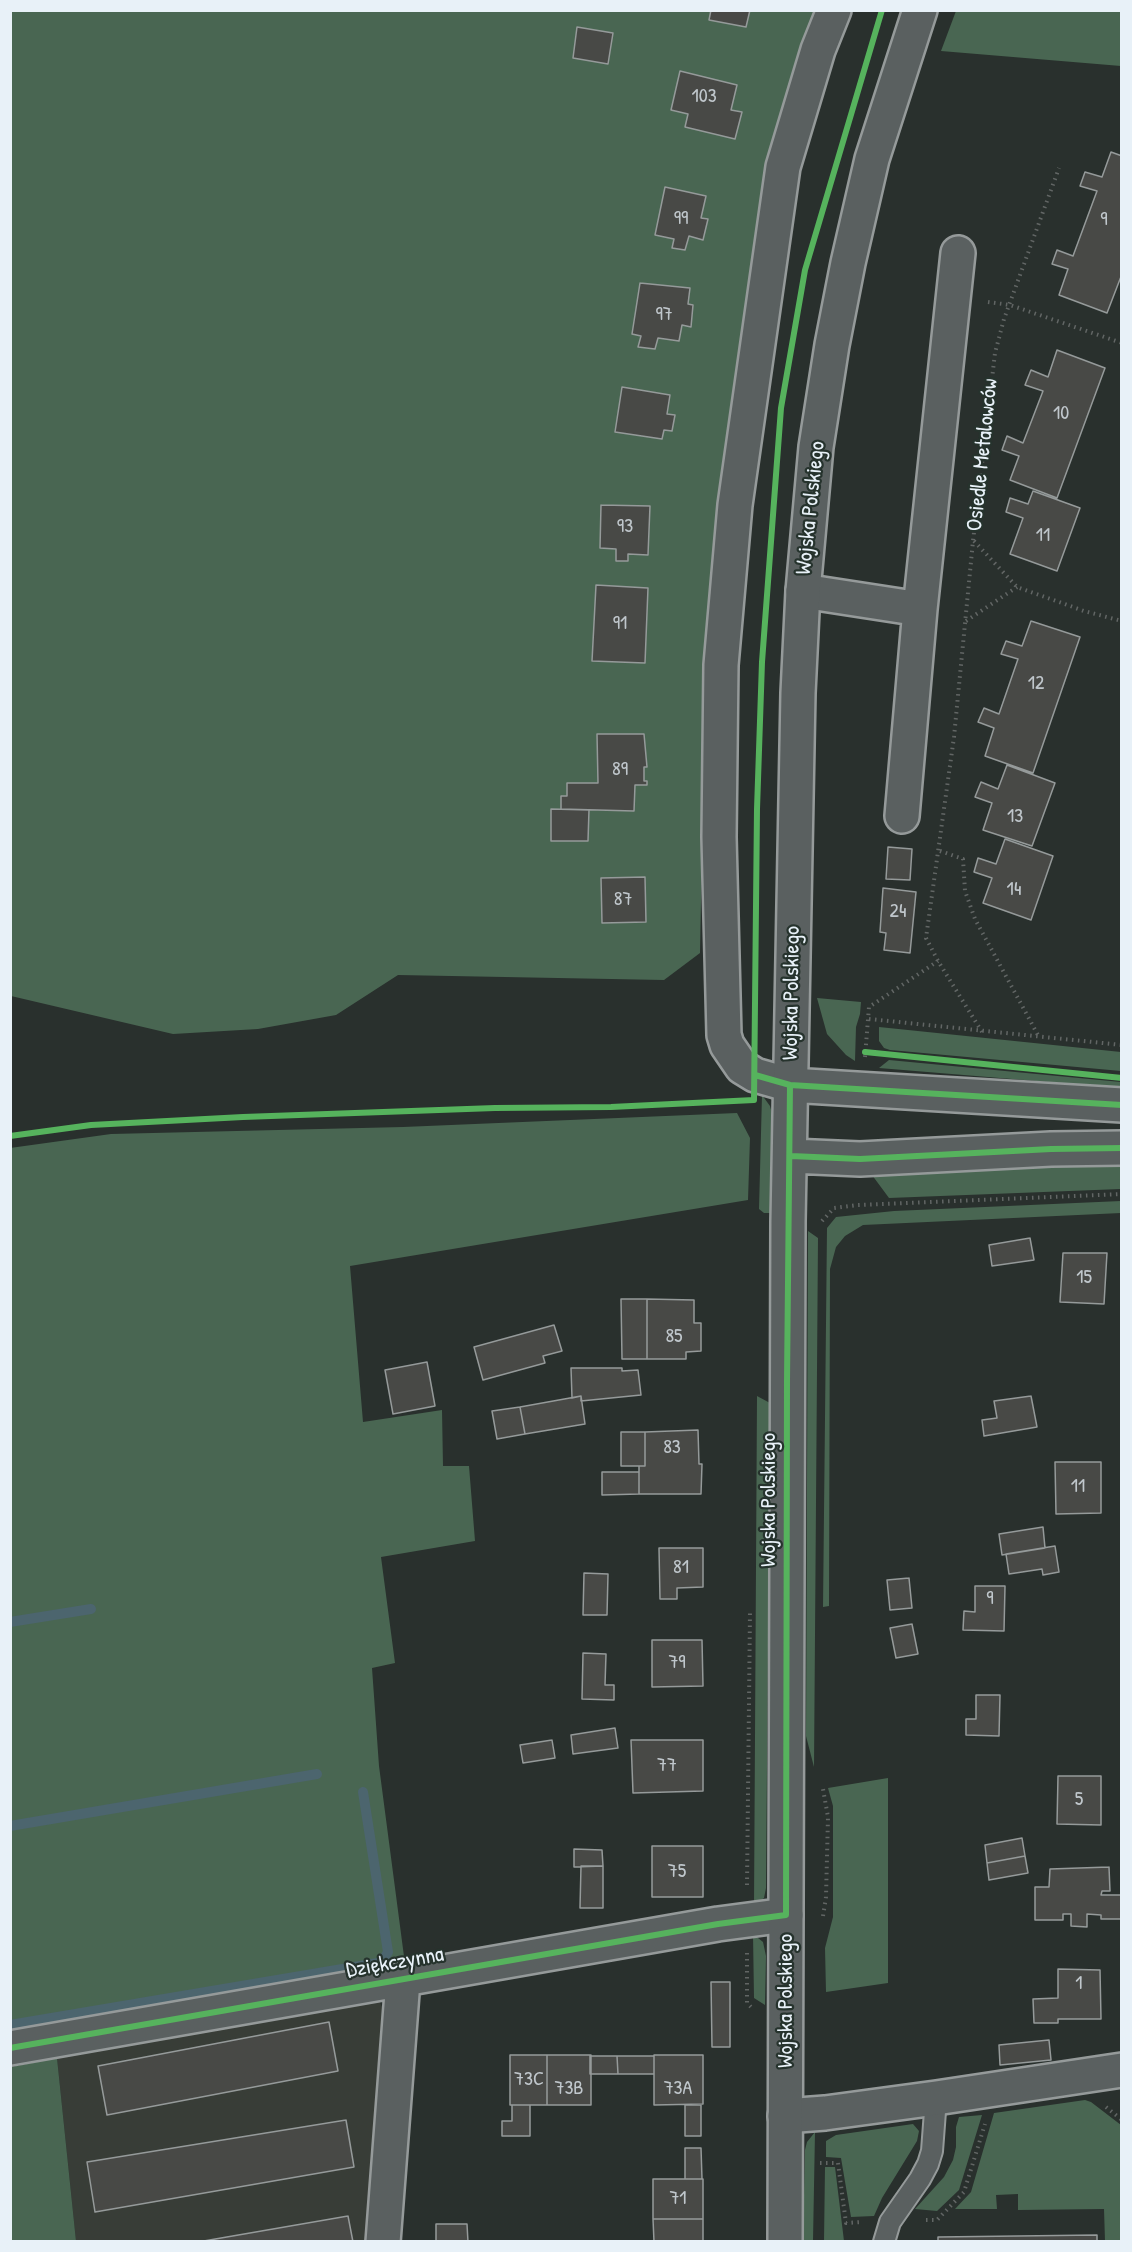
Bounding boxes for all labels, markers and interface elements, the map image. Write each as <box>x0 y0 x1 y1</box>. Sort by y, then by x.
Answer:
house number: 103 <box>691 85 717 109</box>
house number: 99 <box>674 207 688 231</box>
house number: 9 <box>1100 208 1108 232</box>
house number: 97 <box>655 303 673 327</box>
street label: Osiedle Metalowców <box>962 377 1004 533</box>
house number: 10 <box>1053 402 1069 426</box>
street label: Wojska Polskiego <box>791 440 831 576</box>
house number: 93 <box>617 515 633 539</box>
house number: 11 <box>1036 524 1050 548</box>
house number: 91 <box>613 612 627 636</box>
house number: 12 <box>1028 672 1044 696</box>
house number: 89 <box>612 758 628 782</box>
house number: 13 <box>1007 805 1023 829</box>
house number: 14 <box>1007 878 1021 902</box>
house number: 87 <box>614 888 632 912</box>
house number: 24 <box>890 900 906 924</box>
street label: Wojska Polskiego <box>778 926 806 1060</box>
house number: 15 <box>1076 1266 1092 1290</box>
house number: 85 <box>665 1325 683 1349</box>
street label: Wojska Polskiego <box>756 1433 782 1567</box>
house number: 83 <box>663 1436 681 1460</box>
house number: 11 <box>1071 1475 1085 1499</box>
house number: 81 <box>673 1556 689 1580</box>
house number: 9 <box>986 1587 994 1611</box>
house number: 79 <box>668 1651 686 1675</box>
house number: 77 <box>657 1754 677 1778</box>
house number: 5 <box>1075 1788 1083 1812</box>
house number: 75 <box>668 1860 686 1884</box>
street label: Wojska Polskiego <box>773 1934 799 2068</box>
street label: Dziękczynna <box>344 1941 446 1985</box>
house number: 1 <box>1075 1972 1083 1996</box>
house number: 73C <box>514 2068 544 2092</box>
house number: 73B <box>555 2077 583 2101</box>
house number: 73A <box>664 2077 692 2101</box>
house number: 71 <box>669 2187 687 2211</box>

